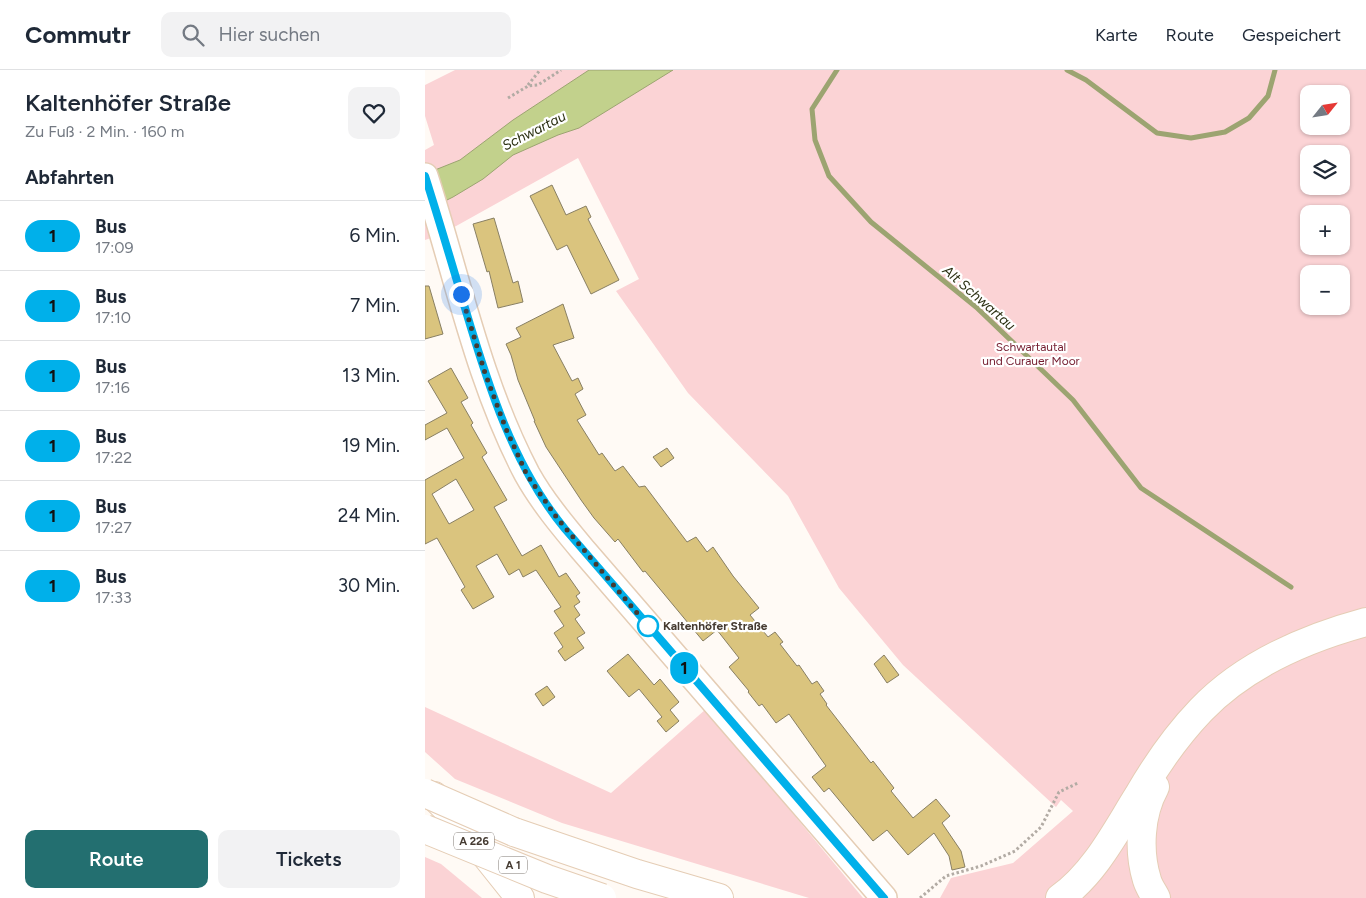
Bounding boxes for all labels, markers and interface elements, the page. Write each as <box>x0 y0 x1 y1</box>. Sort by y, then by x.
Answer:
search box <box>161 12 511 57</box>
text: Commutr <box>25 20 131 49</box>
icon: search <box>179 21 207 49</box>
text: Hier suchen <box>219 23 320 46</box>
text: Karte <box>1095 24 1138 46</box>
text: Route <box>1166 24 1214 46</box>
text: Gespeichert <box>1242 24 1341 46</box>
north arrow <box>1300 85 1350 135</box>
map controls <box>1300 85 1350 315</box>
button: heart <box>348 87 400 139</box>
text: Kaltenhöfer Straße <box>25 88 231 117</box>
water label: Schwartau <box>499 108 569 154</box>
text: Zu Fuß · 2 Min. · 160 m <box>25 122 184 141</box>
button: layers <box>1300 145 1350 195</box>
text: Abfahrten <box>25 166 114 189</box>
button: + <box>1300 205 1350 255</box>
text: Bus <box>95 215 126 238</box>
text: 6 Min. <box>350 224 400 247</box>
text: 1 <box>49 225 56 247</box>
text: 17:09 <box>95 238 134 257</box>
water label: Alt Schwartau <box>938 261 1019 334</box>
button: − <box>1300 265 1350 315</box>
your location <box>449 282 474 307</box>
text: Bus <box>95 285 126 308</box>
text: 7 Min. <box>350 294 400 317</box>
text: 1 <box>49 295 56 317</box>
text: 17:10 <box>95 308 131 327</box>
park label: Schwartautal und Curauer Moor <box>982 340 1080 368</box>
text: Bus <box>95 355 126 378</box>
text: 13 Min. <box>342 364 400 387</box>
text: 1 <box>49 365 56 387</box>
text: 17:16 <box>95 378 130 397</box>
text: Bus <box>95 425 126 448</box>
text: 19 Min. <box>342 434 400 457</box>
text: 1 <box>49 435 56 457</box>
text: 17:22 <box>95 448 132 467</box>
text: Bus <box>95 495 126 518</box>
text: 24 Min. <box>338 504 400 527</box>
text: 1 <box>49 505 56 527</box>
text: 17:27 <box>95 518 132 537</box>
text: Bus <box>95 565 126 588</box>
text: 30 Min. <box>338 574 400 597</box>
text: 1 <box>49 575 56 597</box>
text: 17:33 <box>95 588 132 607</box>
marker: Kaltenhöfer Straße <box>637 615 659 637</box>
place label: Kaltenhöfer Straße <box>663 619 768 633</box>
line badge: 1 <box>668 652 700 684</box>
text: 1 <box>680 657 688 679</box>
button: Route <box>25 830 208 888</box>
button: Tickets <box>218 830 400 888</box>
road number: A 226 <box>454 832 494 849</box>
road number: A 1 <box>499 856 527 874</box>

